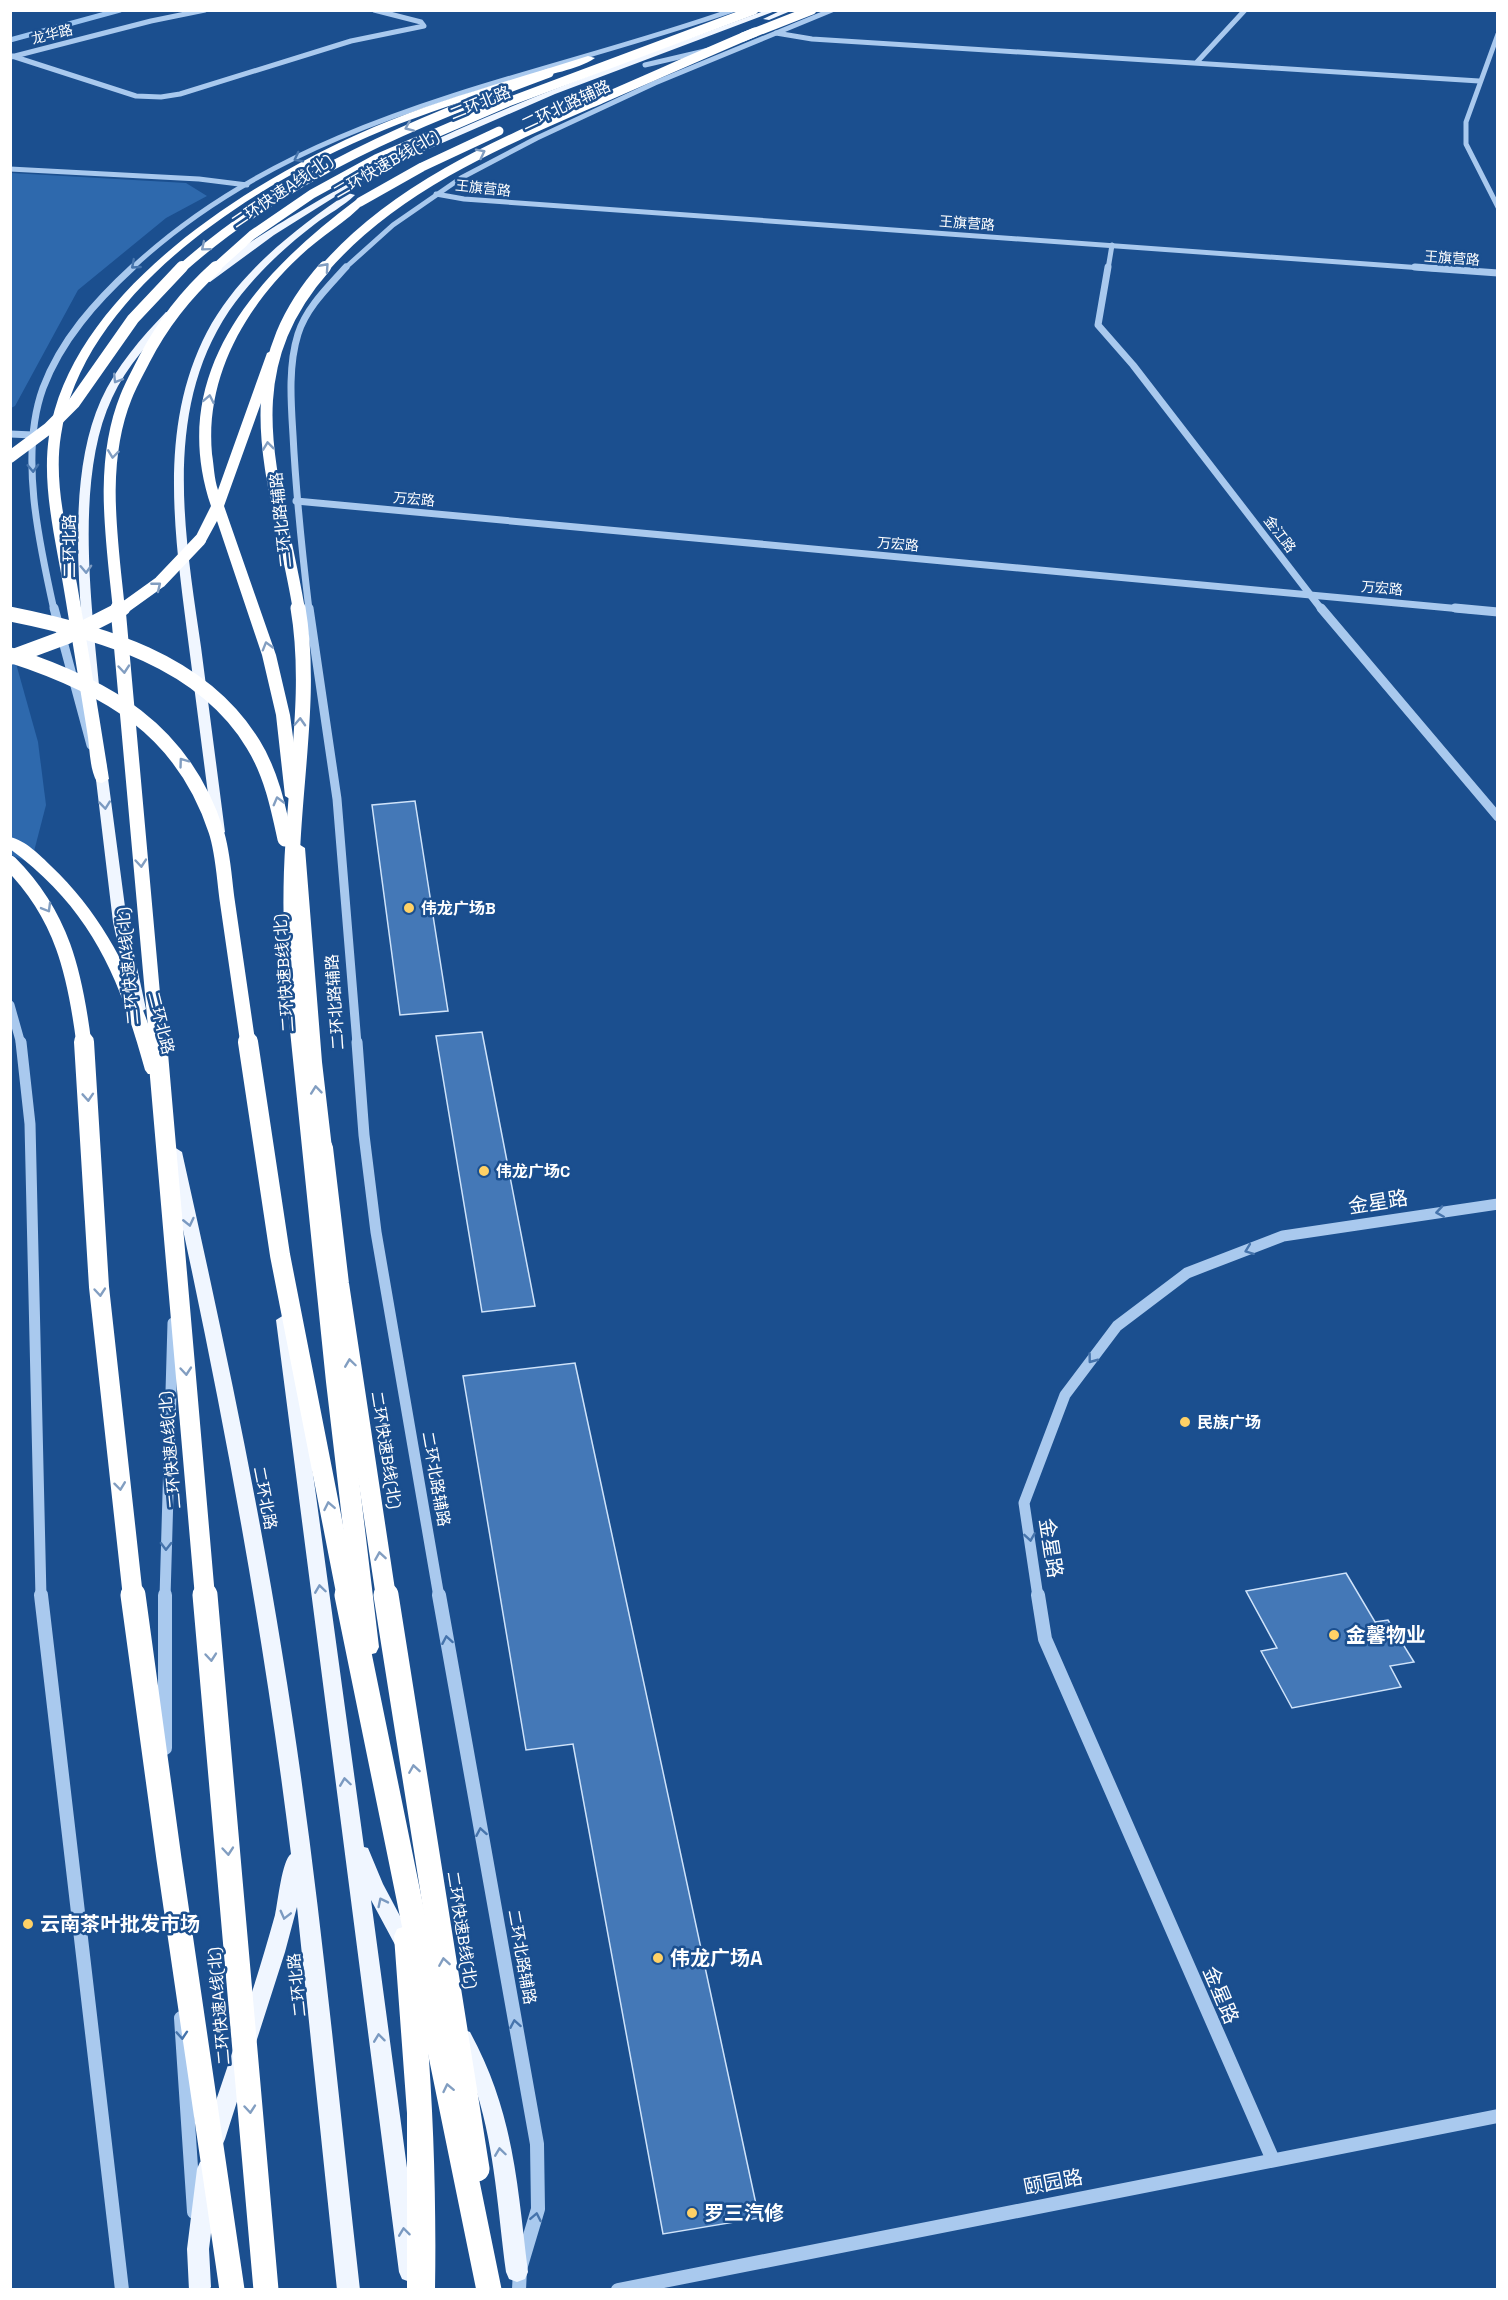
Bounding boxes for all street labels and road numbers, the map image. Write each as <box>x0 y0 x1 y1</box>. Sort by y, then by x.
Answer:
street label: 龙华路 <box>29 20 75 48</box>
street label: 二环北路辅路 <box>518 75 614 135</box>
street label: 二环北路 <box>446 81 514 125</box>
street label: 二环快速B线(北) <box>329 125 443 203</box>
street label: 二环快速A线(北) <box>227 149 337 233</box>
street label: 王旗营路 <box>454 176 512 200</box>
street label: 王旗营路 <box>938 212 996 234</box>
street label: 王旗营路 <box>1423 247 1481 269</box>
street label: 二环北路辅路 <box>266 471 296 569</box>
street label: 万宏路 <box>392 488 436 510</box>
street label: 金江路 <box>1260 512 1300 556</box>
street label: 二环北路 <box>59 514 80 578</box>
street label: 万宏路 <box>876 533 920 555</box>
street label: 万宏路 <box>1360 577 1404 599</box>
street label: 二环快速A线(北) <box>112 906 144 1026</box>
street label: 二环快速B线(北) <box>269 913 299 1033</box>
street label: 二环北路辅路 <box>321 953 349 1051</box>
street label: 二环北路 <box>143 989 179 1057</box>
street label: 金星路 <box>1346 1184 1410 1220</box>
street label: 二环快速A线(北) <box>154 1390 186 1510</box>
street label: 二环快速B线(北) <box>366 1390 406 1510</box>
street label: 二环北路辅路 <box>417 1430 455 1528</box>
street label: 二环北路 <box>249 1465 281 1531</box>
street label: 金星路 <box>1033 1516 1069 1580</box>
street label: 二环快速B线(北) <box>442 1870 482 1990</box>
street label: 二环北路辅路 <box>503 1908 541 2006</box>
street label: 二环快速A线(北) <box>203 1946 235 2066</box>
street label: 二环北路 <box>283 1952 311 2018</box>
street label: 金星路 <box>1197 1962 1245 2028</box>
street label: 颐园路 <box>1021 2164 1085 2200</box>

